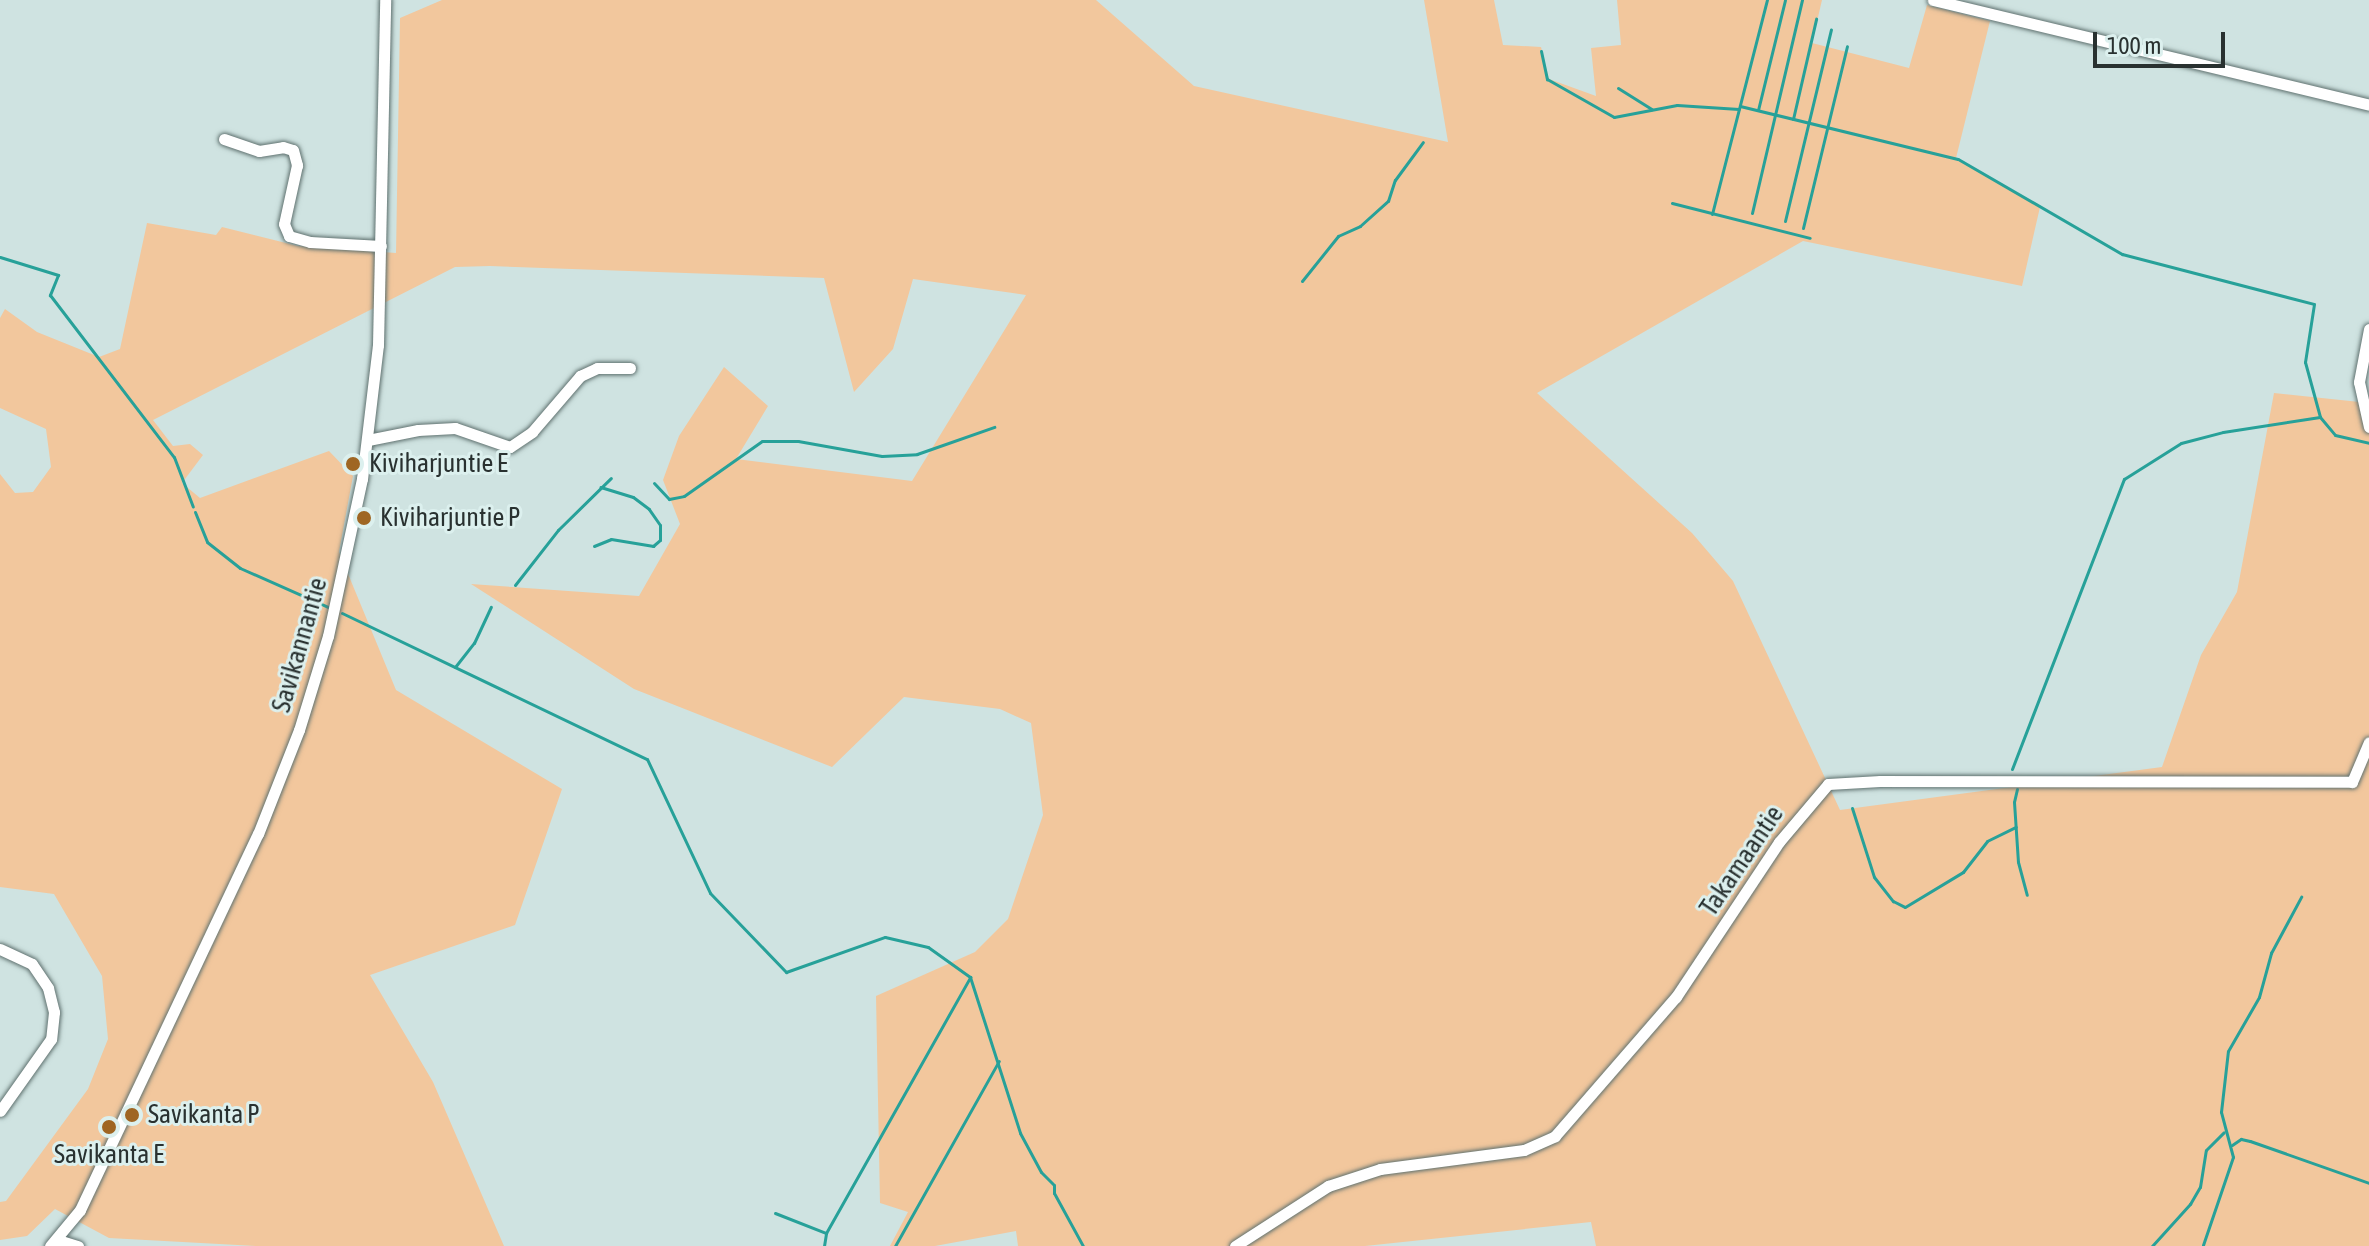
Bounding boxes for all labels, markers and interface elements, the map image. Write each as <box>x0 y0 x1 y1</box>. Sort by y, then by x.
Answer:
scale bar <box>2097 16 2229 66</box>
text: 100 m <box>2107 32 2161 59</box>
place label: Kiviharjuntie E <box>369 448 508 480</box>
marker: Kiviharjuntie E <box>344 455 362 473</box>
place label: Kiviharjuntie P <box>380 502 521 534</box>
marker: Kiviharjuntie P <box>355 509 373 527</box>
street label: Savikannantie <box>266 574 334 716</box>
street label: Takamaantie <box>1694 800 1790 922</box>
place label: Savikanta P <box>148 1099 260 1131</box>
marker: Savikanta P <box>123 1106 141 1124</box>
marker: Savikanta E <box>100 1118 118 1136</box>
place label: Savikanta E <box>54 1139 164 1171</box>

